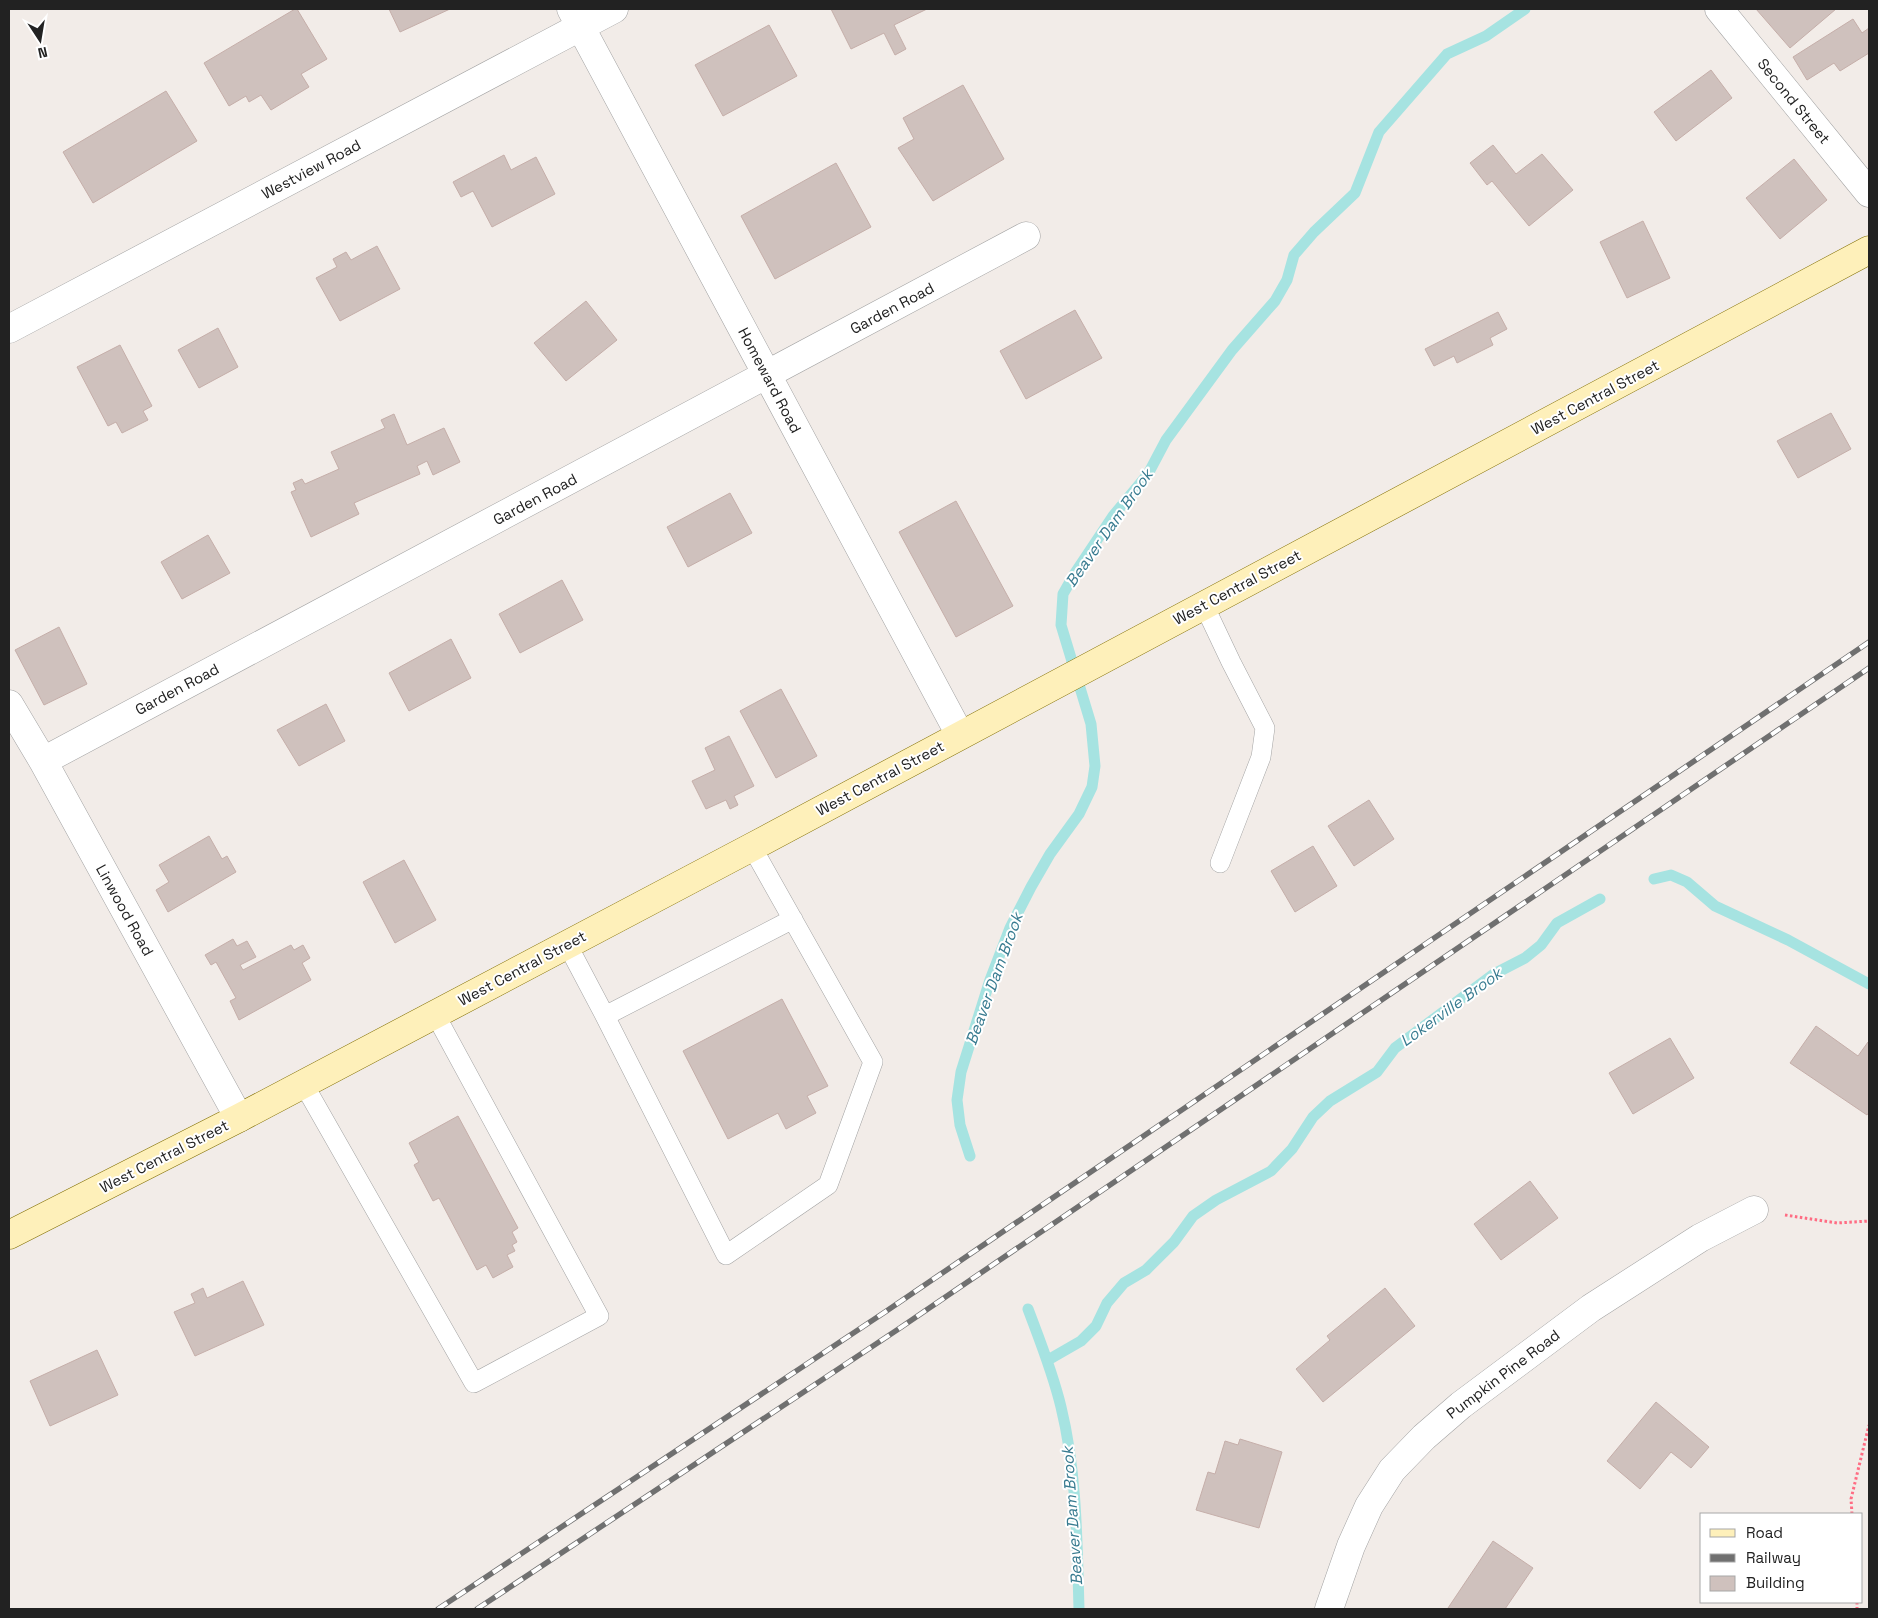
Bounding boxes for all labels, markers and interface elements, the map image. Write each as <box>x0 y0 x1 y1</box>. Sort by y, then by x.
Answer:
north arrow <box>15 15 65 65</box>
text: N <box>36 43 49 62</box>
street label: Second Street <box>1754 54 1834 148</box>
street label: Westview Road <box>258 135 364 203</box>
street label: Garden Road <box>847 278 937 338</box>
street label: Homeward Road <box>734 324 806 436</box>
street label: West Central Street <box>1528 355 1662 439</box>
water label: Beaver Dam Brook <box>1060 463 1159 591</box>
street label: Garden Road <box>490 469 580 529</box>
street label: West Central Street <box>1170 545 1304 629</box>
street label: Garden Road <box>132 659 222 719</box>
street label: West Central Street <box>813 736 947 820</box>
street label: Linwood Road <box>92 861 158 959</box>
water label: Beaver Dam Brook <box>960 908 1028 1048</box>
street label: West Central Street <box>455 926 589 1010</box>
water label: Lokerville Brook <box>1396 962 1508 1051</box>
street label: West Central Street <box>96 1115 232 1197</box>
street label: Pumpkin Pine Road <box>1443 1325 1563 1423</box>
water label: Beaver Dam Brook <box>1057 1443 1087 1586</box>
legend <box>1700 1513 1863 1603</box>
text: Road <box>1746 1523 1783 1542</box>
text: Railway <box>1746 1548 1801 1567</box>
text: Building <box>1746 1573 1805 1592</box>

